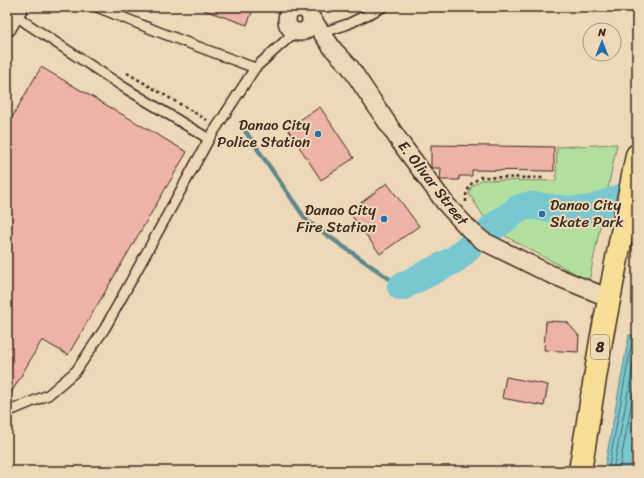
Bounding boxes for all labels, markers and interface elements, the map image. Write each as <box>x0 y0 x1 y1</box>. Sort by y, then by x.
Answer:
north arrow <box>582 22 622 62</box>
text: N <box>597 23 606 42</box>
place label: Danao City Police Station <box>217 112 310 155</box>
marker: Danao City Police Station <box>313 129 323 139</box>
street label: E. Olivar Street <box>391 135 475 232</box>
place label: Danao City Skate Park <box>550 192 625 235</box>
place label: Danao City Fire Station <box>297 197 376 240</box>
marker: Danao City Skate Park <box>537 209 547 219</box>
marker: Danao City Fire Station <box>379 214 389 224</box>
road number: 8 <box>591 335 609 359</box>

